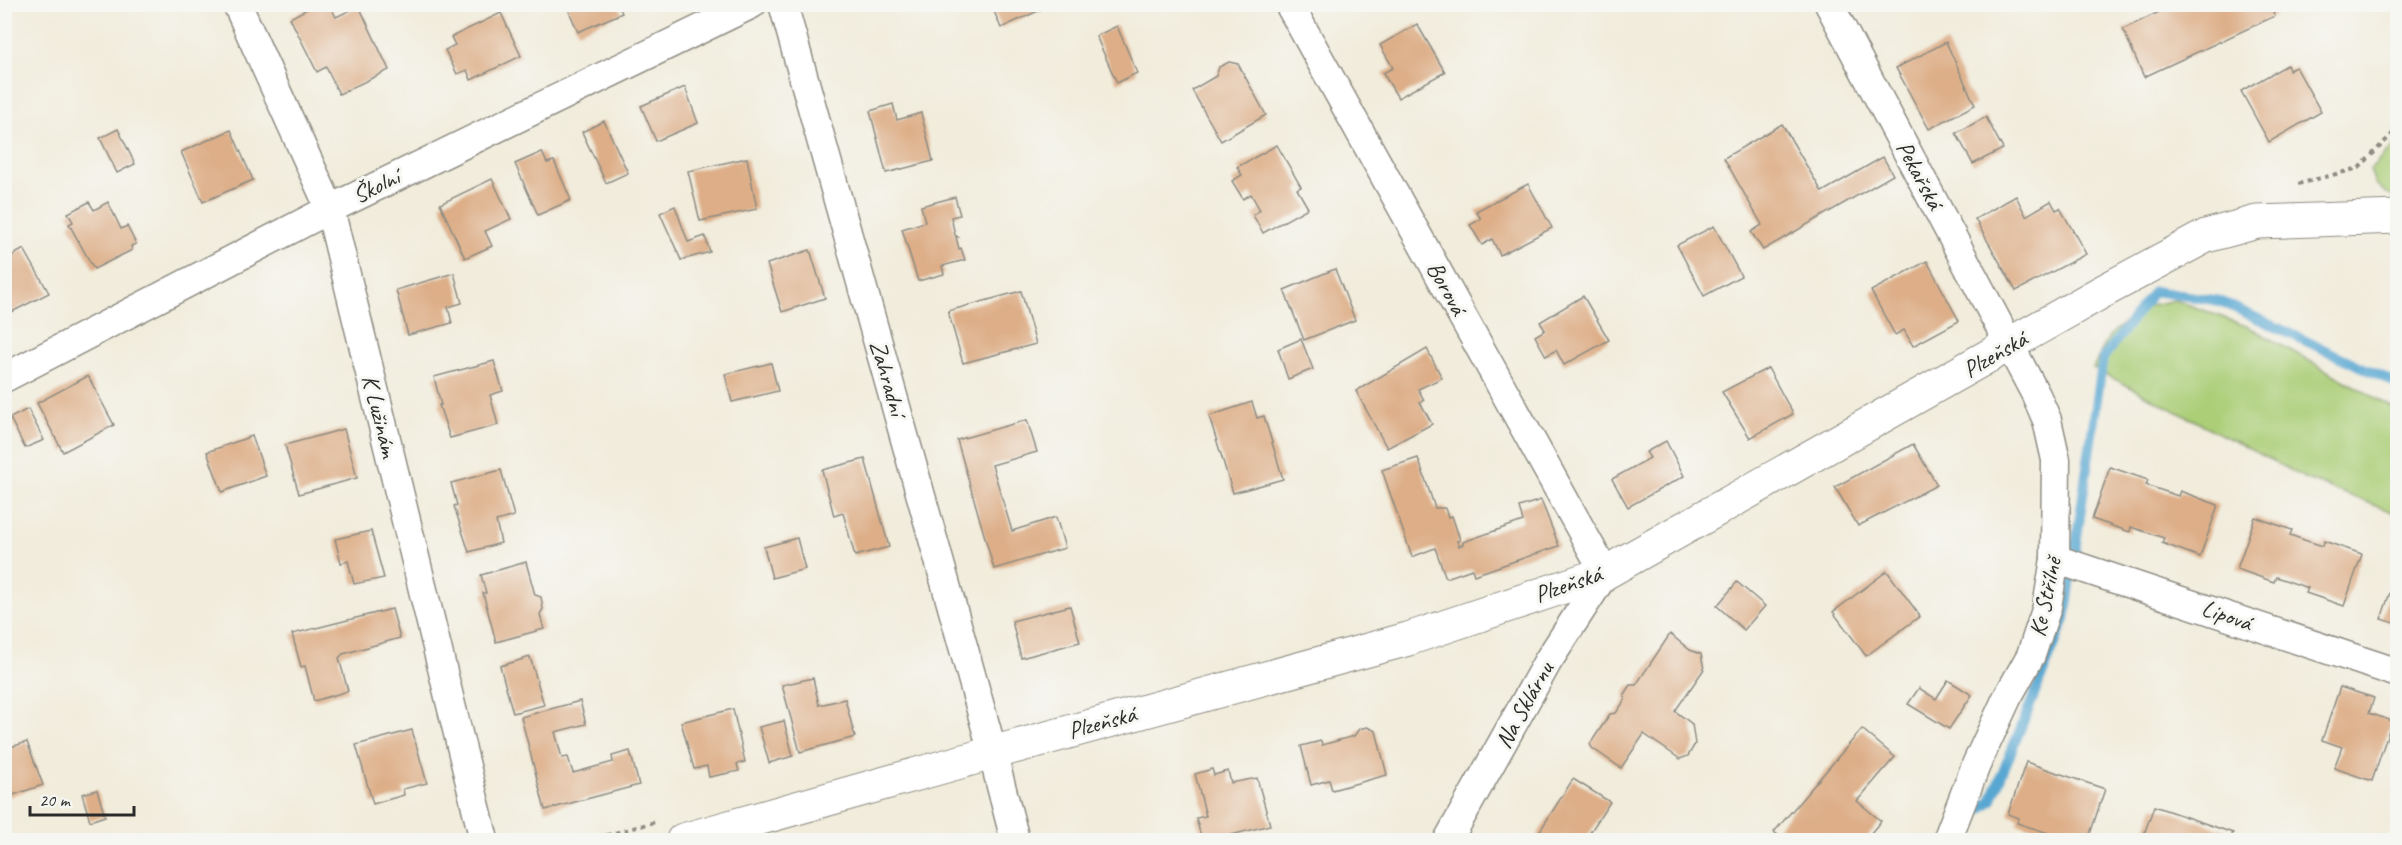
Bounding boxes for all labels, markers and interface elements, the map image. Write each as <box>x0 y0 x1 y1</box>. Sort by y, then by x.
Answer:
street label: Pekařská <box>1890 136 1952 216</box>
street label: Školní <box>348 160 408 210</box>
street label: Borová <box>1420 256 1475 322</box>
street label: Plzeňská <box>1958 322 2035 384</box>
street label: Zahradní <box>863 337 914 423</box>
street label: K Lužinám <box>355 372 405 463</box>
street label: Ke Střílně <box>2022 552 2069 639</box>
street label: Plzeňská <box>1530 558 1608 609</box>
street label: Lipová <box>2198 593 2258 638</box>
street label: Na Sklárnu <box>1488 655 1561 753</box>
street label: Plzeňská <box>1065 698 1142 745</box>
scale bar <box>30 779 134 817</box>
text: 20 m <box>39 789 72 811</box>

